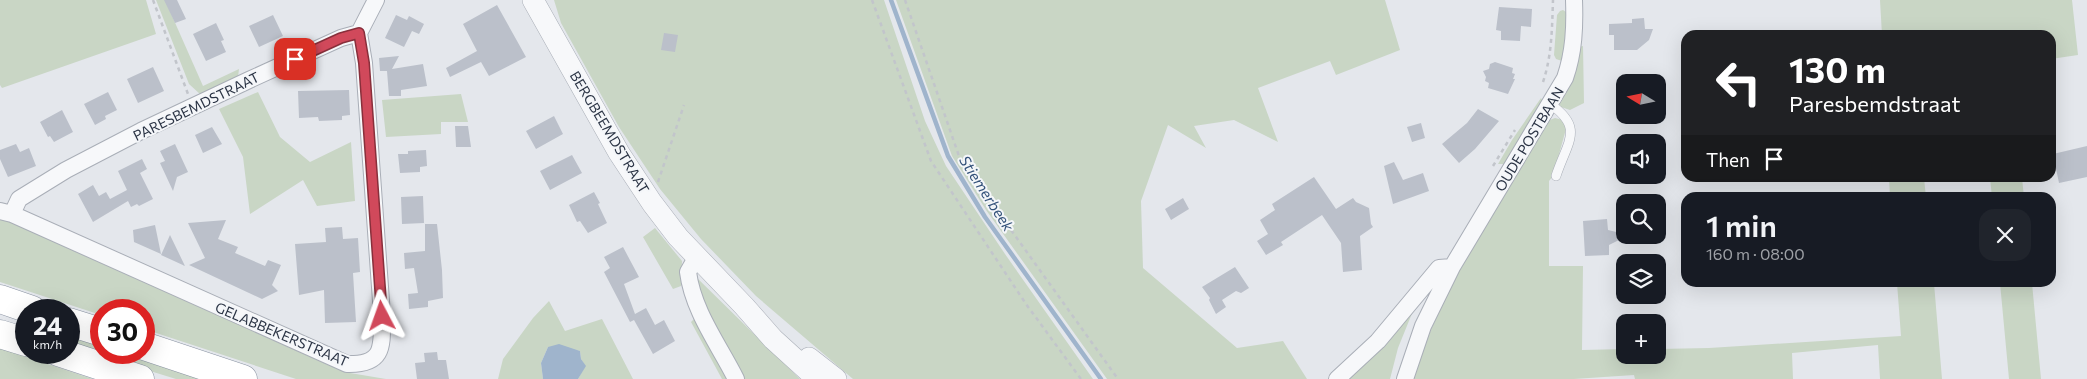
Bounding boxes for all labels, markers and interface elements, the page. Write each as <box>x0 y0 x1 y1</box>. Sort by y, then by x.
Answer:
pin <box>274 38 316 80</box>
icon: arrive <box>281 45 309 73</box>
text: 130 m <box>1789 47 1886 90</box>
icon: left <box>1706 50 1771 115</box>
street label: PARESBEMDSTRAAT <box>130 68 262 144</box>
street label: BERGBEEMDSTRAAT <box>567 68 653 196</box>
north arrow <box>1616 74 1666 124</box>
map controls <box>1616 74 1666 364</box>
street label: OUDE POSTBAAN <box>1491 84 1567 194</box>
text: Paresbemdstraat <box>1789 90 1960 117</box>
button: sound <box>1616 134 1666 184</box>
icon: arrive <box>1760 145 1788 173</box>
text: Then <box>1706 148 1750 171</box>
water label: Stiemerbeek <box>956 152 1019 235</box>
button: search <box>1616 194 1666 244</box>
text: 1 min <box>1706 206 1777 243</box>
button: close <box>1979 209 2031 261</box>
text: 160 m · 08:00 <box>1706 244 1805 263</box>
button: layers <box>1616 254 1666 304</box>
position arrow <box>355 289 407 341</box>
street label: GELABBEKERSTRAAT <box>213 298 351 370</box>
speed limit sign: 30 <box>90 299 155 364</box>
text: 24 <box>33 310 62 340</box>
button: + <box>1616 314 1666 364</box>
text: km/h <box>33 337 62 351</box>

